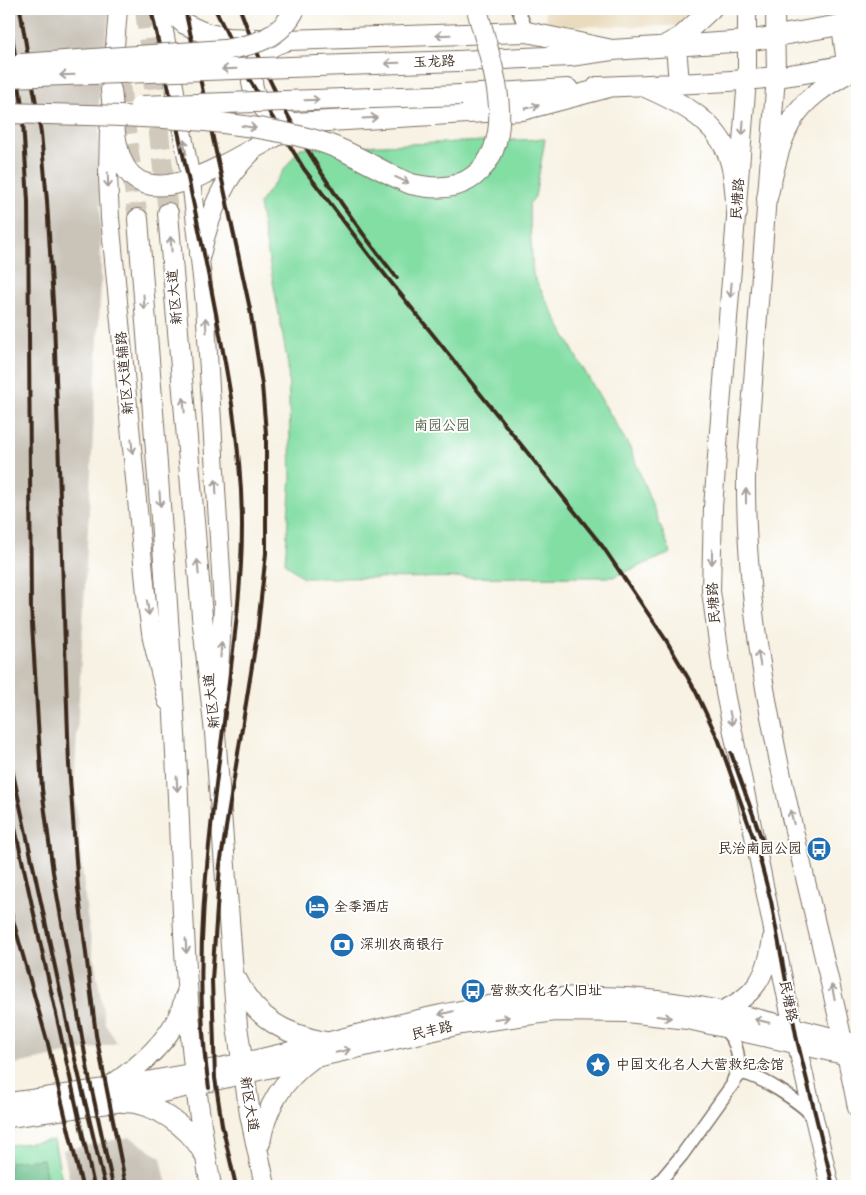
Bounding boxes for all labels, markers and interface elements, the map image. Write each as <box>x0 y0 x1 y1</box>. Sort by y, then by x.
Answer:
one-way arrow <box>435 31 451 40</box>
street label: 玉龙路 <box>413 50 455 74</box>
one-way arrow <box>384 58 400 68</box>
one-way arrow <box>222 64 238 73</box>
one-way arrow <box>59 71 75 80</box>
one-way arrow <box>303 95 319 105</box>
one-way arrow <box>523 102 539 111</box>
one-way arrow <box>361 114 377 123</box>
one-way arrow <box>739 120 748 136</box>
one-way arrow <box>241 123 257 133</box>
one-way arrow <box>179 139 189 155</box>
one-way arrow <box>104 171 113 187</box>
one-way arrow <box>394 175 409 185</box>
street label: 民塘路 <box>726 177 750 221</box>
one-way arrow <box>166 236 175 252</box>
street label: 新区大道 <box>162 268 188 326</box>
one-way arrow <box>726 282 736 298</box>
one-way arrow <box>140 294 149 310</box>
one-way arrow <box>202 317 211 333</box>
street label: 新区大道辅路 <box>110 330 140 416</box>
one-way arrow <box>180 398 189 414</box>
park label: 南园公园 <box>414 415 470 437</box>
one-way arrow <box>127 438 137 454</box>
one-way arrow <box>211 480 221 496</box>
one-way arrow <box>741 488 751 504</box>
one-way arrow <box>155 491 164 507</box>
one-way arrow <box>707 548 717 565</box>
one-way arrow <box>193 560 203 576</box>
street label: 民塘路 <box>702 581 726 625</box>
one-way arrow <box>143 599 153 615</box>
one-way arrow <box>217 642 226 658</box>
one-way arrow <box>754 650 764 666</box>
street label: 新区大道 <box>198 672 226 730</box>
one-way arrow <box>726 709 736 725</box>
one-way arrow <box>173 775 182 791</box>
one-way arrow <box>787 809 796 825</box>
bus stop icon: 民治南园公园 <box>806 836 832 862</box>
place label: 民治南园公园 <box>718 838 802 860</box>
hotel icon: 全季酒店 <box>304 894 330 920</box>
place label: 全季酒店 <box>334 896 390 918</box>
bank icon: 深圳农商银行 <box>329 932 355 958</box>
place label: 深圳农商银行 <box>360 934 444 956</box>
one-way arrow <box>181 938 190 954</box>
bus stop icon: 营救文化名人旧址 <box>460 978 486 1004</box>
street label: 民塘路 <box>773 978 803 1024</box>
place label: 营救文化名人旧址 <box>490 980 602 1002</box>
one-way arrow <box>828 984 837 1000</box>
one-way arrow <box>438 1009 454 1018</box>
one-way arrow <box>655 1012 671 1022</box>
one-way arrow <box>493 1013 509 1023</box>
street label: 民丰路 <box>409 1016 455 1046</box>
one-way arrow <box>755 1016 771 1025</box>
one-way arrow <box>334 1046 350 1055</box>
place icon: 中国文化名人大营救纪念馆 <box>585 1052 611 1078</box>
place label: 中国文化名人大营救纪念馆 <box>616 1054 784 1076</box>
street label: 新区大道 <box>234 1075 264 1133</box>

